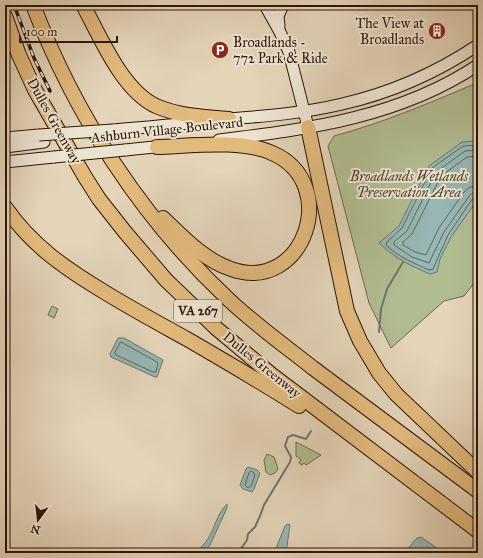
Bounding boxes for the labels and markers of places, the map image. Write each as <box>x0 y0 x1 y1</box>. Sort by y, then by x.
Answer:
place label: The View at Broadlands <box>355 15 424 48</box>
building icon: The View at Broadlands <box>427 21 447 41</box>
place label: Broadlands - 772 Park & Ride <box>233 34 328 67</box>
parking icon: Broadlands - 772 Park & Ride <box>210 40 230 60</box>

